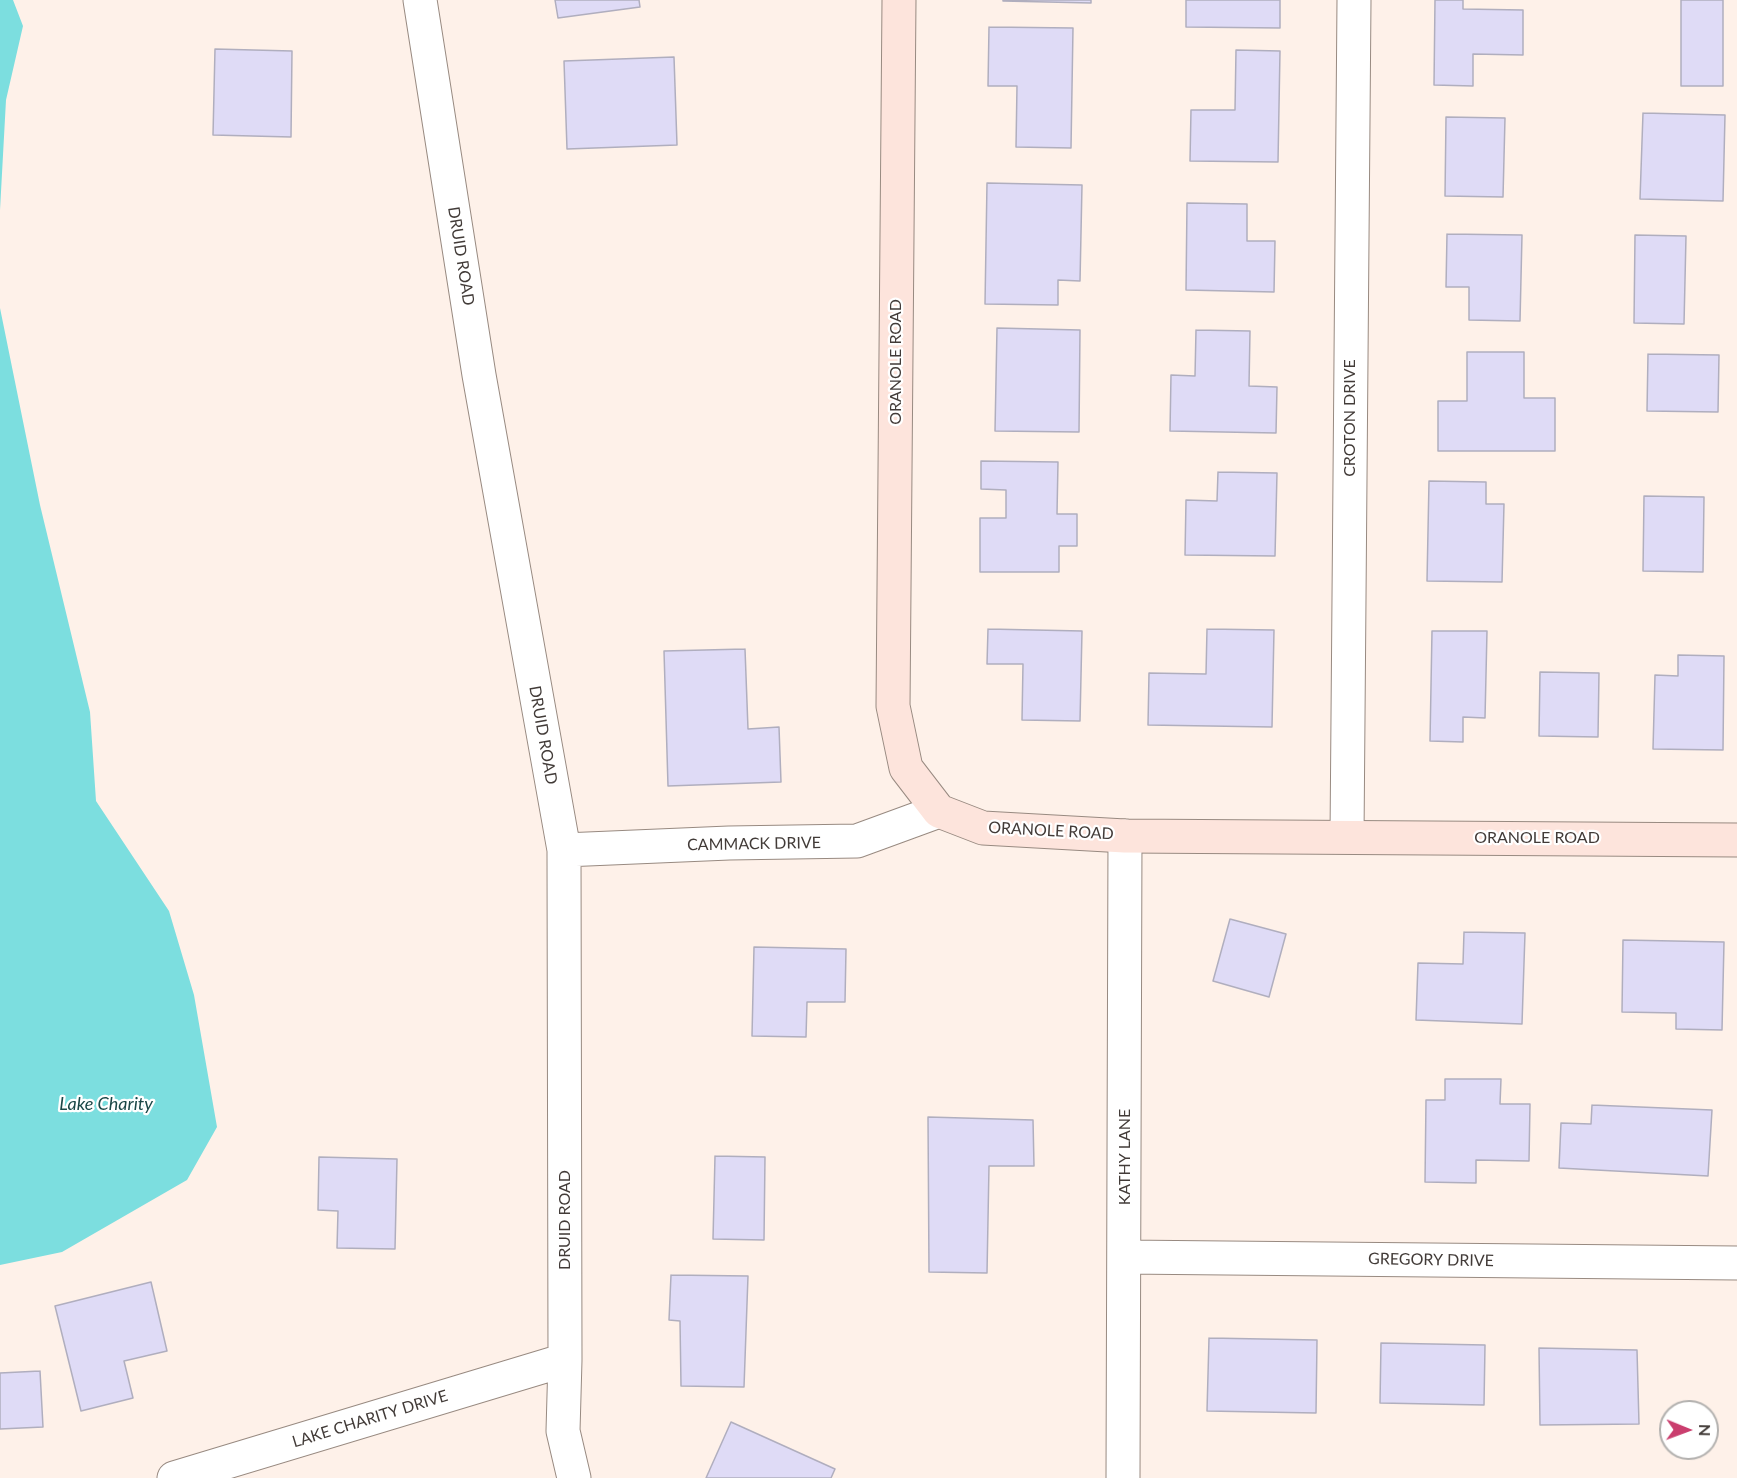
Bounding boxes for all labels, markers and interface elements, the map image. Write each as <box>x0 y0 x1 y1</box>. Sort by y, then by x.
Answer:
street label: DRUID ROAD <box>444 205 478 307</box>
street label: ORANOLE ROAD <box>886 299 906 425</box>
street label: CROTON DRIVE <box>1340 359 1360 477</box>
street label: DRUID ROAD <box>525 684 561 786</box>
street label: ORANOLE ROAD <box>988 818 1114 844</box>
street label: ORANOLE ROAD <box>1474 828 1600 848</box>
street label: CAMMACK DRIVE <box>687 833 821 855</box>
water label: Lake Charity <box>59 1093 153 1115</box>
street label: KATHY LANE <box>1115 1109 1135 1205</box>
street label: DRUID ROAD <box>555 1170 575 1270</box>
street label: GREGORY DRIVE <box>1368 1249 1494 1271</box>
street label: LAKE CHARITY DRIVE <box>290 1386 450 1452</box>
north arrow <box>1659 1400 1719 1460</box>
text: N <box>1696 1424 1715 1437</box>

